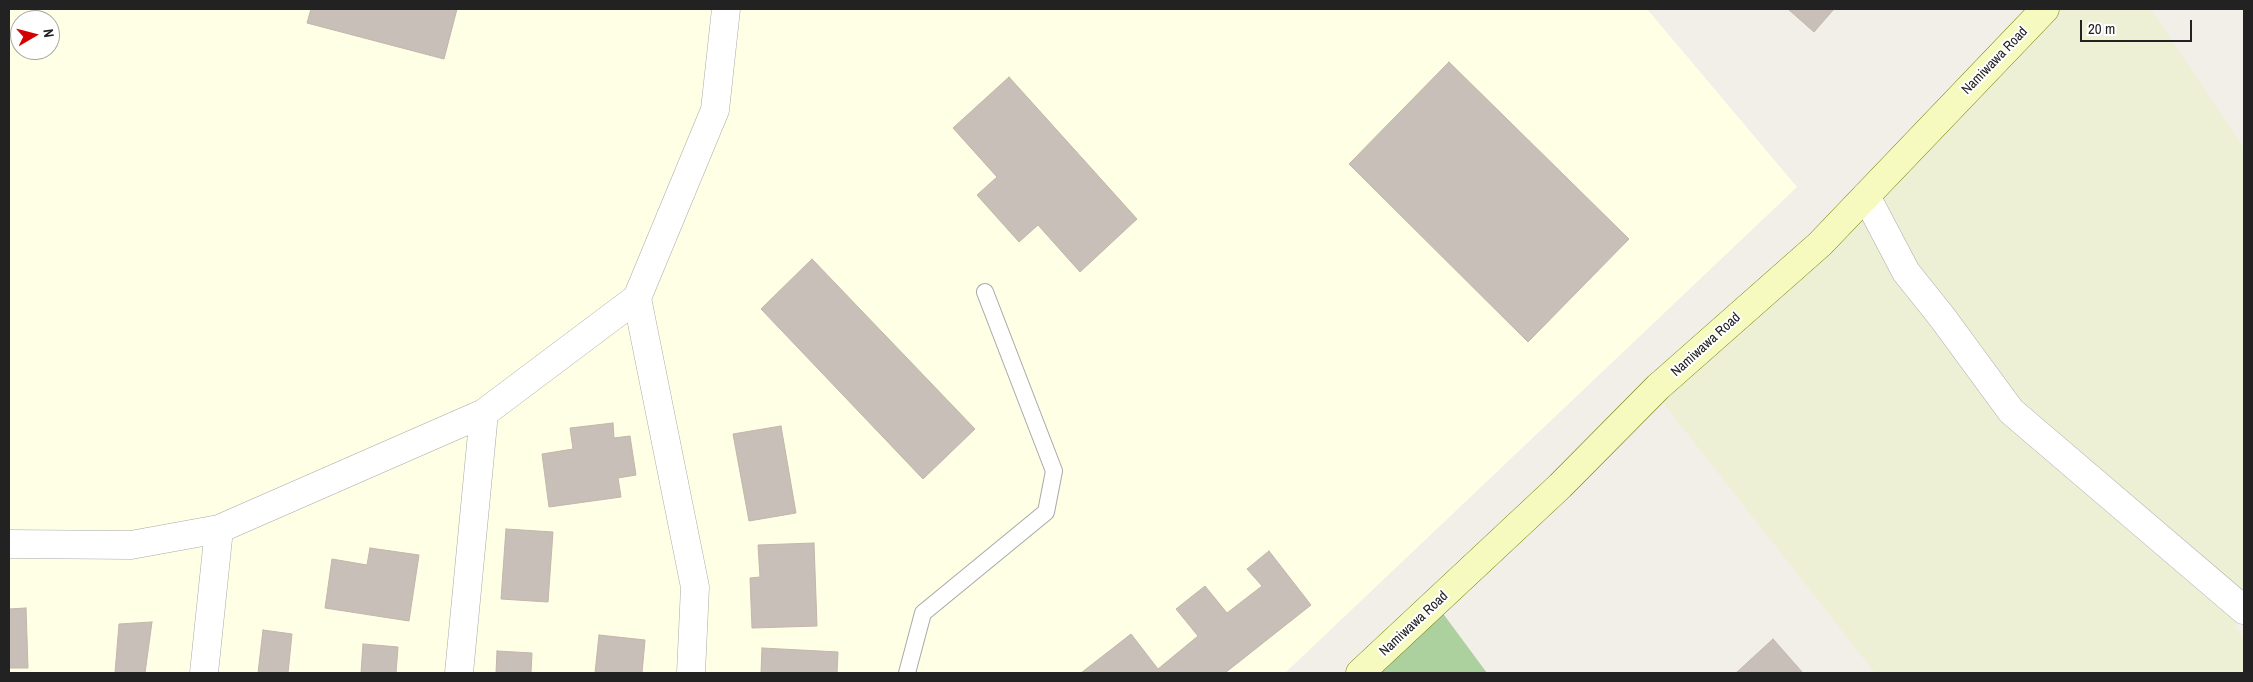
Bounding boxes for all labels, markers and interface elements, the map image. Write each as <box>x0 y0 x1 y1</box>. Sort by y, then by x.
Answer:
north arrow <box>10 10 60 60</box>
scale bar <box>2083 10 2196 42</box>
text: 20 m <box>2088 18 2115 39</box>
street label: Namiwawa Road <box>1959 24 2031 98</box>
text: N <box>39 28 58 38</box>
street label: Namiwawa Road <box>1668 310 1744 380</box>
street label: Namiwawa Road <box>1376 588 1452 660</box>

